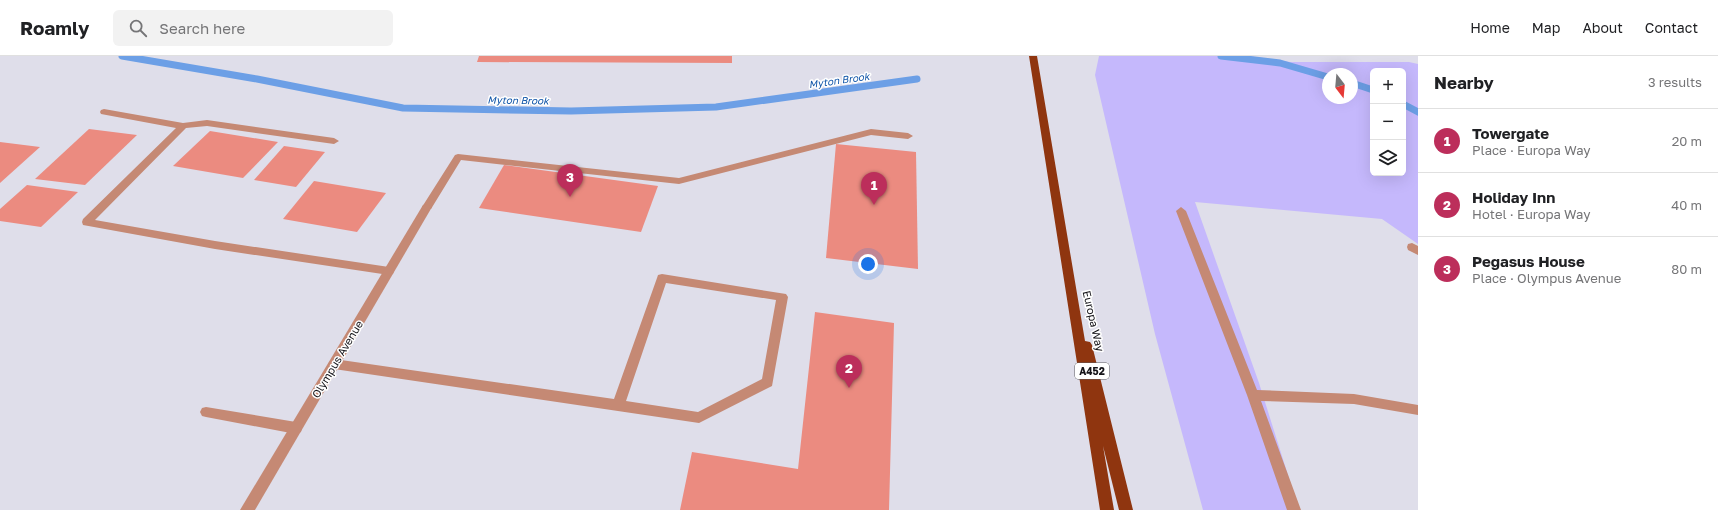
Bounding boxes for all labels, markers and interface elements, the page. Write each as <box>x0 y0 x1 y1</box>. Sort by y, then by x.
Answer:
search box <box>113 10 393 46</box>
text: Roamly <box>20 16 89 39</box>
icon: search <box>127 17 149 39</box>
text: Search here <box>159 19 245 37</box>
text: Home <box>1470 19 1510 36</box>
text: Map <box>1532 19 1560 36</box>
text: About <box>1582 19 1623 36</box>
text: Contact <box>1645 19 1698 36</box>
north arrow <box>1322 68 1358 104</box>
map controls <box>1370 68 1406 176</box>
button: + <box>1370 68 1406 104</box>
water label: Myton Brook <box>808 70 872 91</box>
text: Nearby <box>1434 72 1494 93</box>
text: 3 results <box>1648 74 1702 90</box>
water label: Myton Brook <box>487 93 550 108</box>
button: − <box>1370 104 1406 140</box>
text: Towergate <box>1472 124 1549 142</box>
text: 1 <box>1444 133 1450 149</box>
text: 20 m <box>1672 133 1702 149</box>
button: layers <box>1370 140 1406 176</box>
text: Place · Europa Way <box>1472 142 1591 158</box>
pin: 3 <box>557 164 583 197</box>
pin: 1 <box>861 172 887 205</box>
text: Holiday Inn <box>1472 188 1555 206</box>
text: 2 <box>1443 197 1451 213</box>
text: 40 m <box>1671 197 1702 213</box>
text: Hotel · Europa Way <box>1472 206 1590 222</box>
text: Pegasus House <box>1472 252 1585 270</box>
your location <box>858 254 878 274</box>
text: 3 <box>1443 261 1451 277</box>
text: 80 m <box>1671 261 1702 277</box>
text: Place · Olympus Avenue <box>1472 270 1621 286</box>
street label: Europa Way <box>1081 289 1107 353</box>
street label: Olympus Avenue <box>309 318 365 400</box>
pin: 2 <box>836 355 862 388</box>
road number: A452 <box>1075 363 1109 379</box>

